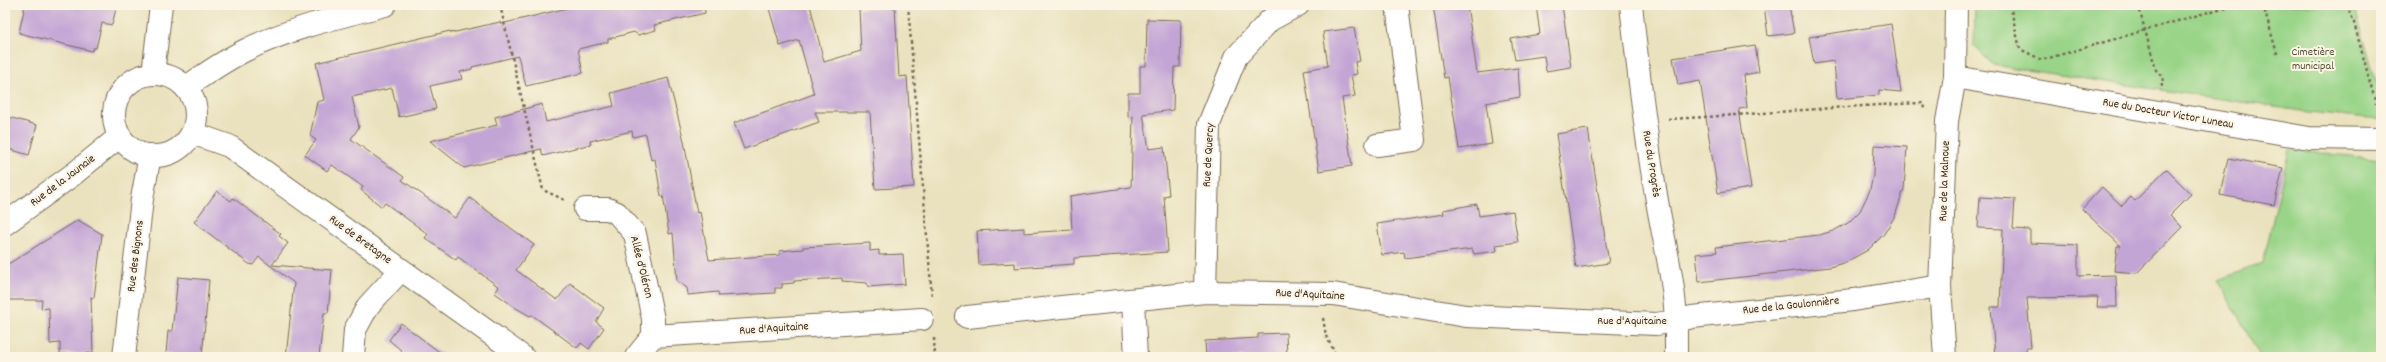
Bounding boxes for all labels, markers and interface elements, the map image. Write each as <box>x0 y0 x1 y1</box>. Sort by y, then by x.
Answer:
park label: Cimetière municipal <box>2291 44 2335 75</box>
street label: Rue du Docteur Victor Luneau <box>2101 94 2235 134</box>
street label: Rue de Quercy <box>1199 121 1219 188</box>
street label: Rue du Progrès <box>1637 129 1665 199</box>
street label: Rue de la Malnoue <box>1935 140 1955 222</box>
street label: Rue de la Jaunaie <box>27 151 99 211</box>
street label: Rue de Bretagne <box>325 211 395 269</box>
street label: Rue des Bignons <box>123 219 149 293</box>
street label: Allée d'Oléron <box>625 234 657 300</box>
street label: Rue d'Aquitaine <box>1275 285 1345 305</box>
street label: Rue de la Goulonnière <box>1742 292 1840 320</box>
street label: Rue d'Aquitaine <box>1597 313 1667 330</box>
street label: Rue d'Aquitaine <box>739 318 809 340</box>

